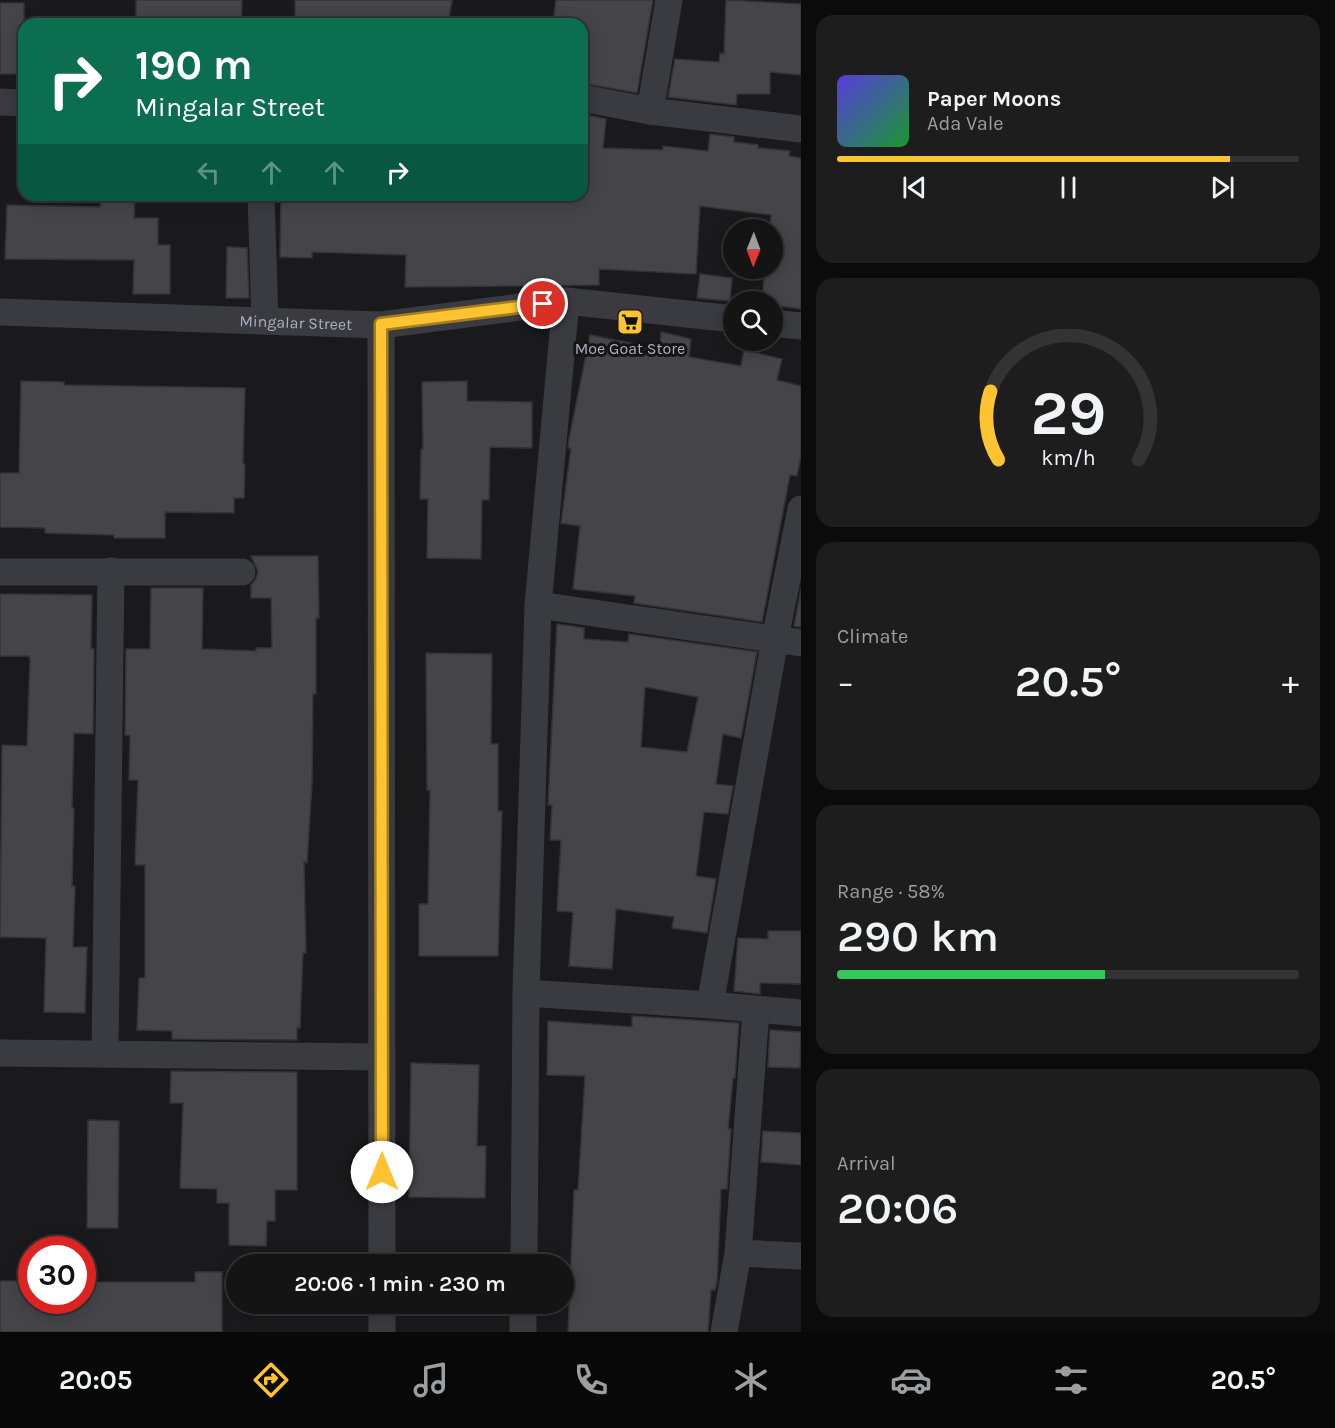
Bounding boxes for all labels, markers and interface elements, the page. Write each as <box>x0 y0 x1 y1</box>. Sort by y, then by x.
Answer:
text: 190 m <box>135 40 253 90</box>
icon: right <box>36 42 114 120</box>
text: Paper Moons <box>927 86 1061 112</box>
text: Mingalar Street <box>135 91 325 123</box>
text: Ada Vale <box>927 112 1004 135</box>
icon: left <box>192 156 225 189</box>
icon: ahead <box>255 156 288 189</box>
icon: ahead <box>318 156 351 189</box>
icon: right <box>381 156 414 189</box>
icon: previous <box>898 171 931 204</box>
icon: pause <box>1052 171 1085 204</box>
icon: next <box>1206 171 1239 204</box>
north arrow <box>723 219 783 279</box>
map controls <box>723 219 783 351</box>
pin <box>517 278 568 329</box>
icon: arrive <box>526 287 559 320</box>
button: search <box>723 291 783 351</box>
supermarket icon: Moe Goat Store <box>615 307 645 337</box>
street label: Mingalar Street <box>239 311 352 334</box>
place label: Moe Goat Store <box>575 339 685 358</box>
text: 29 <box>1030 377 1106 450</box>
text: km/h <box>1041 445 1095 470</box>
text: Climate <box>837 625 908 648</box>
text: 20.5° <box>1015 655 1121 707</box>
text: − <box>837 663 854 701</box>
text: + <box>1282 663 1299 701</box>
text: Range · 58% <box>837 880 945 903</box>
text: 290 km <box>837 910 999 962</box>
position arrow <box>350 1140 414 1204</box>
text: Arrival <box>837 1152 896 1175</box>
text: 20:06 <box>837 1182 958 1234</box>
speed limit sign: 30 <box>18 1236 96 1314</box>
text: 20:06 · 1 min · 230 m <box>294 1271 506 1297</box>
icon: directions <box>250 1359 292 1401</box>
icon: music <box>410 1359 452 1401</box>
icon: phone <box>570 1359 612 1401</box>
icon: climate <box>730 1359 772 1401</box>
icon: car <box>890 1359 932 1401</box>
icon: filters <box>1050 1359 1092 1401</box>
text: 20:05 <box>59 1364 132 1396</box>
text: 20.5° <box>1210 1364 1276 1396</box>

